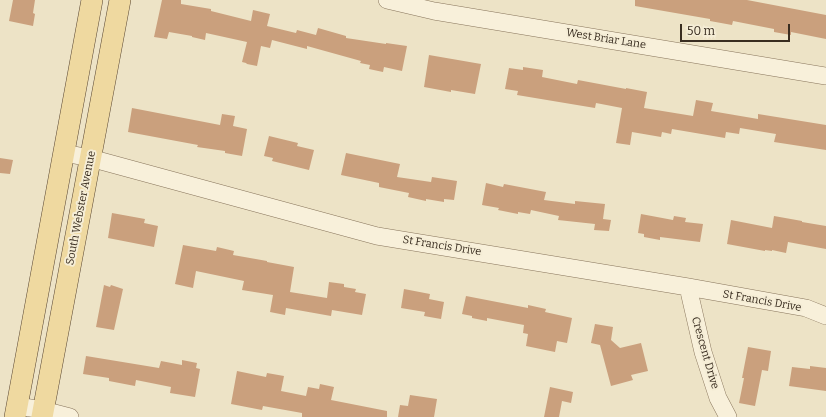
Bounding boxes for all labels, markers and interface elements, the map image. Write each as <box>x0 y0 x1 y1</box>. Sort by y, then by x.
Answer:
scale bar <box>682 16 792 42</box>
text: 50 m <box>687 24 715 38</box>
street label: West Briar Lane <box>565 26 647 52</box>
street label: South Webster Avenue <box>63 150 99 266</box>
street label: St Francis Drive <box>402 233 482 259</box>
street label: St Francis Drive <box>722 288 802 314</box>
street label: Crescent Drive <box>688 315 722 391</box>

